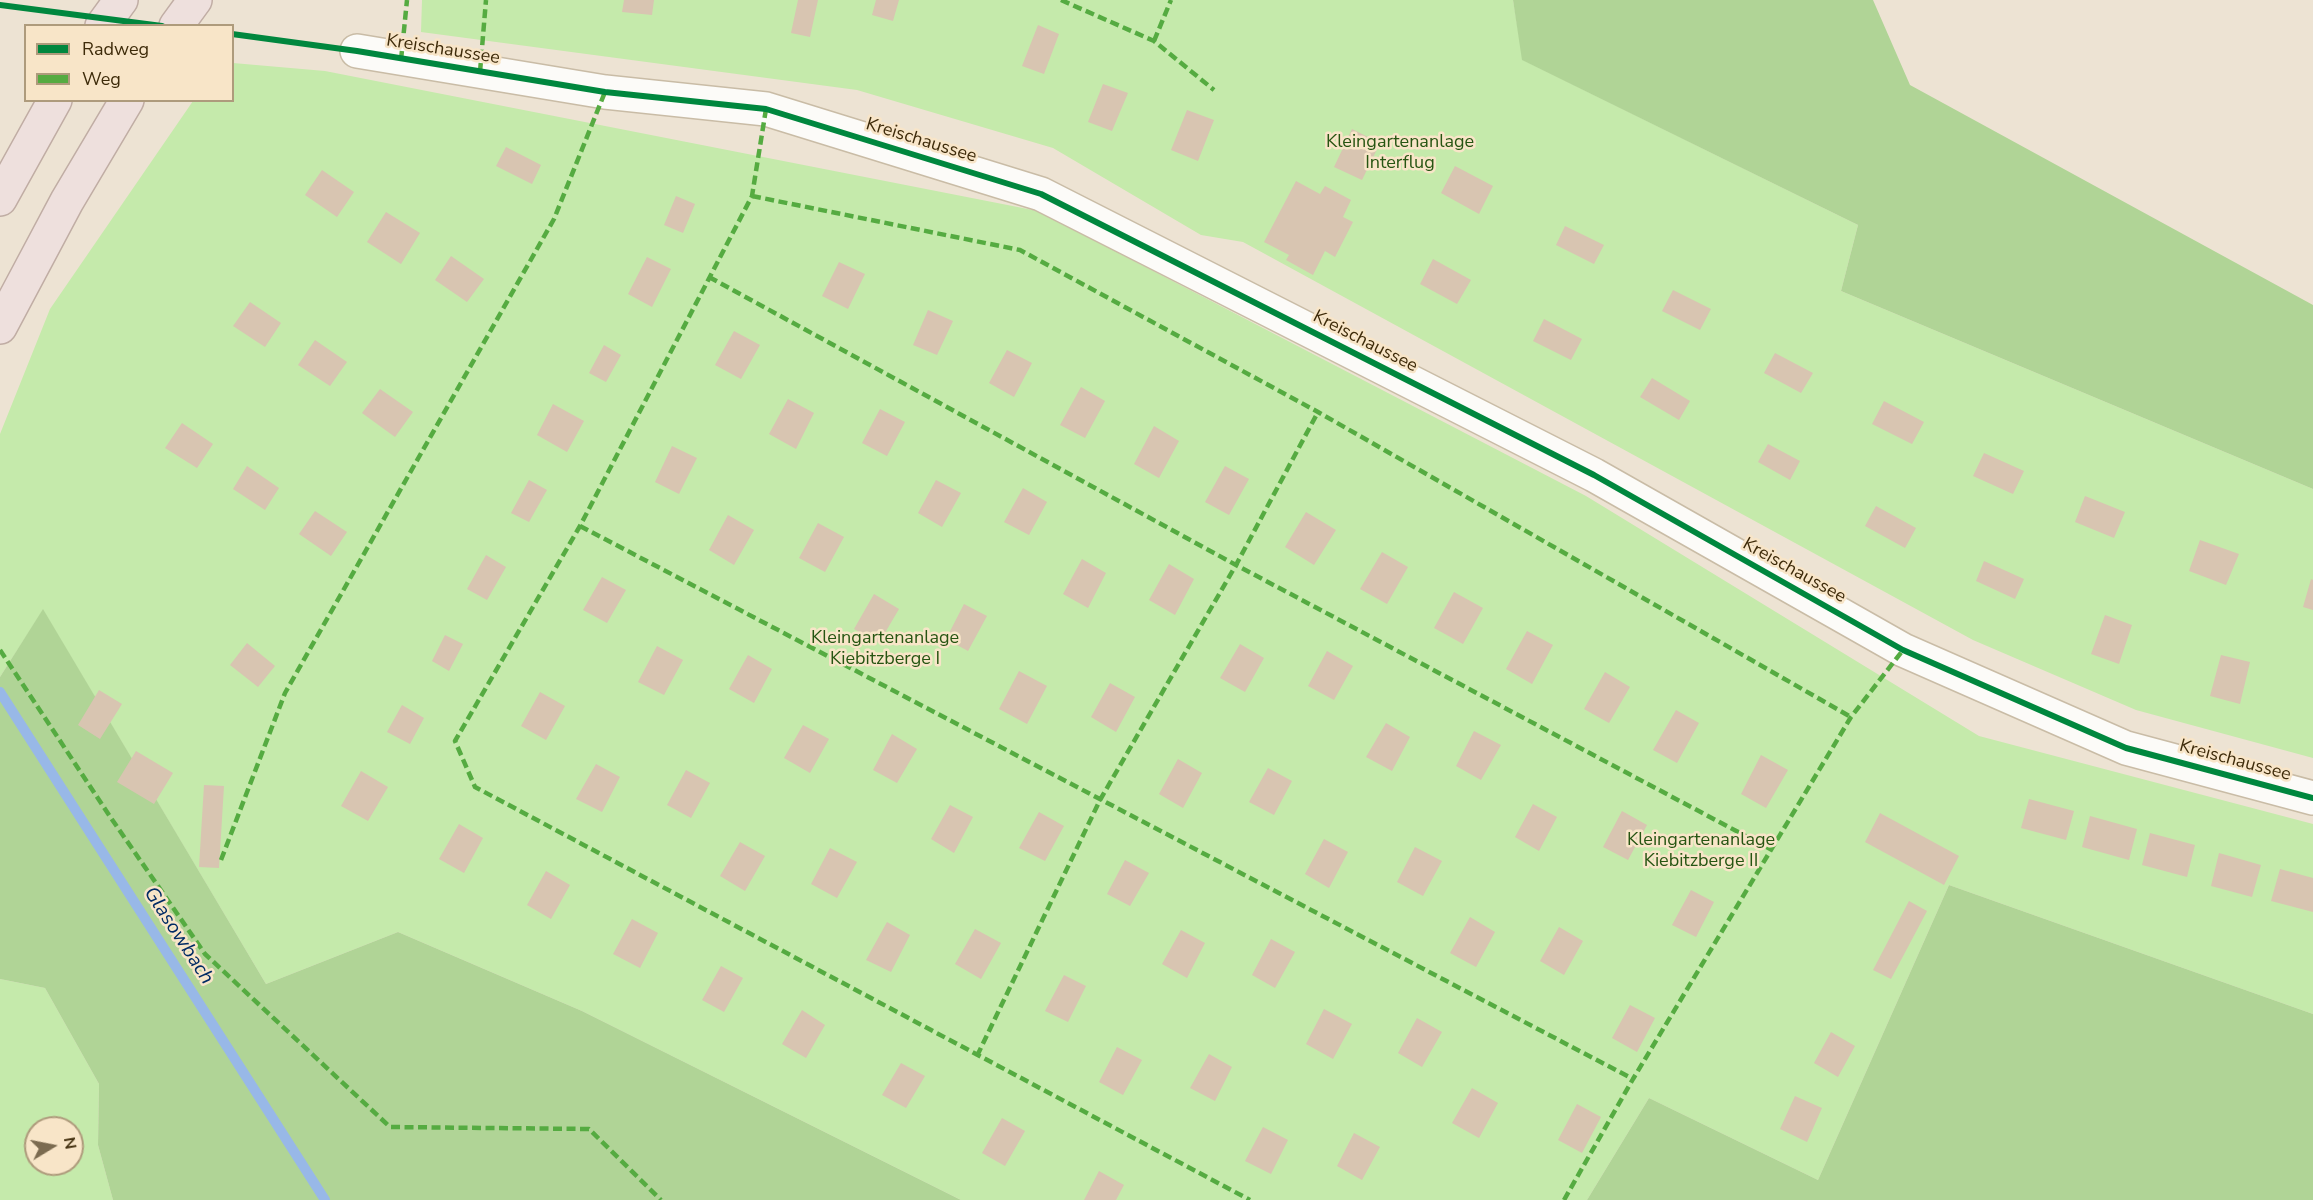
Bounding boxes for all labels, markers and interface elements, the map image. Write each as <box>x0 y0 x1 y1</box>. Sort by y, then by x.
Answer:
legend <box>24 24 234 102</box>
street label: Kreischaussee <box>385 30 501 70</box>
text: Radweg <box>82 37 149 61</box>
text: Weg <box>82 67 121 91</box>
street label: Kreischaussee <box>863 114 979 168</box>
park label: Kleingartenanlage Interflug <box>1326 132 1474 174</box>
street label: Kreischaussee <box>1309 306 1421 378</box>
street label: Kreischaussee <box>1739 534 1849 608</box>
park label: Kleingartenanlage Kiebitzberge I <box>811 628 959 670</box>
street label: Kreischaussee <box>2177 736 2293 786</box>
park label: Kleingartenanlage Kiebitzberge II <box>1627 830 1775 872</box>
water label: Glasowbach <box>138 883 218 989</box>
north arrow <box>24 1116 84 1176</box>
text: N <box>58 1135 82 1151</box>

